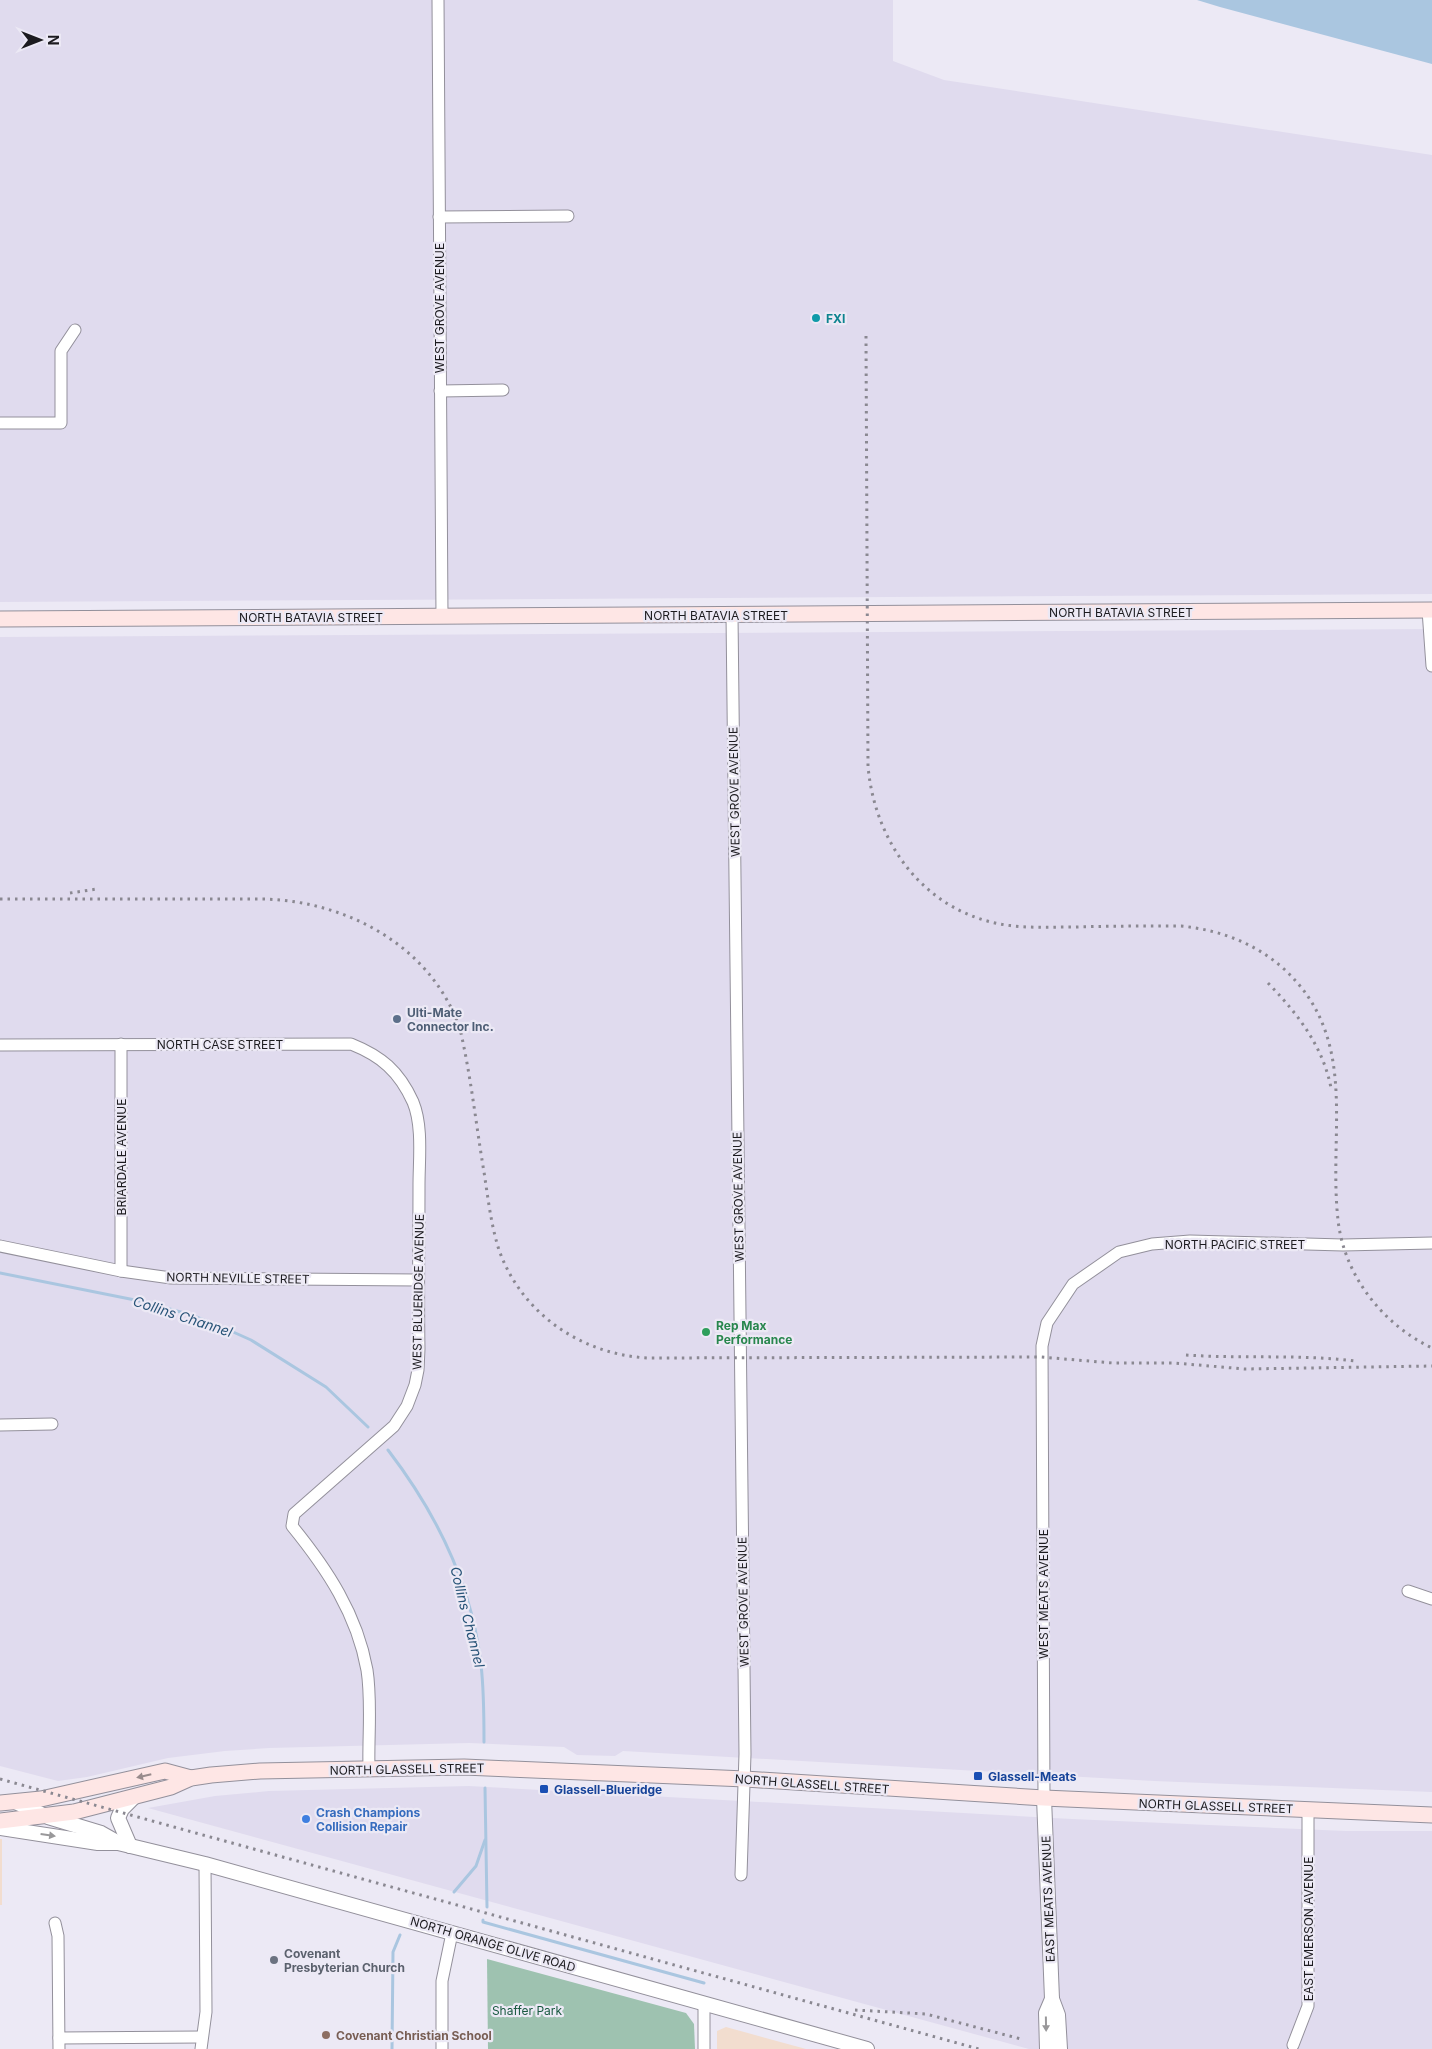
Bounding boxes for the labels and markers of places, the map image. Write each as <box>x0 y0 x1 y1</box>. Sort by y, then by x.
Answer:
place label: FXI <box>826 311 845 326</box>
marker: FXI <box>810 312 822 324</box>
place label: Ulti-Mate Connector Inc. <box>407 1005 494 1034</box>
marker: Ulti-Mate Connector Inc. <box>391 1013 403 1025</box>
place label: Rep Max Performance <box>716 1318 792 1347</box>
marker: Rep Max Performance <box>700 1326 712 1338</box>
place label: Glassell-Meats <box>988 1769 1077 1784</box>
marker: Glassell-Meats <box>972 1770 984 1782</box>
place label: Glassell-Blueridge <box>554 1782 662 1797</box>
marker: Glassell-Blueridge <box>538 1783 550 1795</box>
place label: Crash Champions Collision Repair <box>316 1805 421 1834</box>
marker: Crash Champions Collision Repair <box>300 1813 312 1825</box>
place label: Covenant Presbyterian Church <box>284 1946 405 1975</box>
marker: Covenant Presbyterian Church <box>268 1954 280 1966</box>
place label: Covenant Christian School <box>336 2028 492 2043</box>
marker: Covenant Christian School <box>320 2029 332 2041</box>

